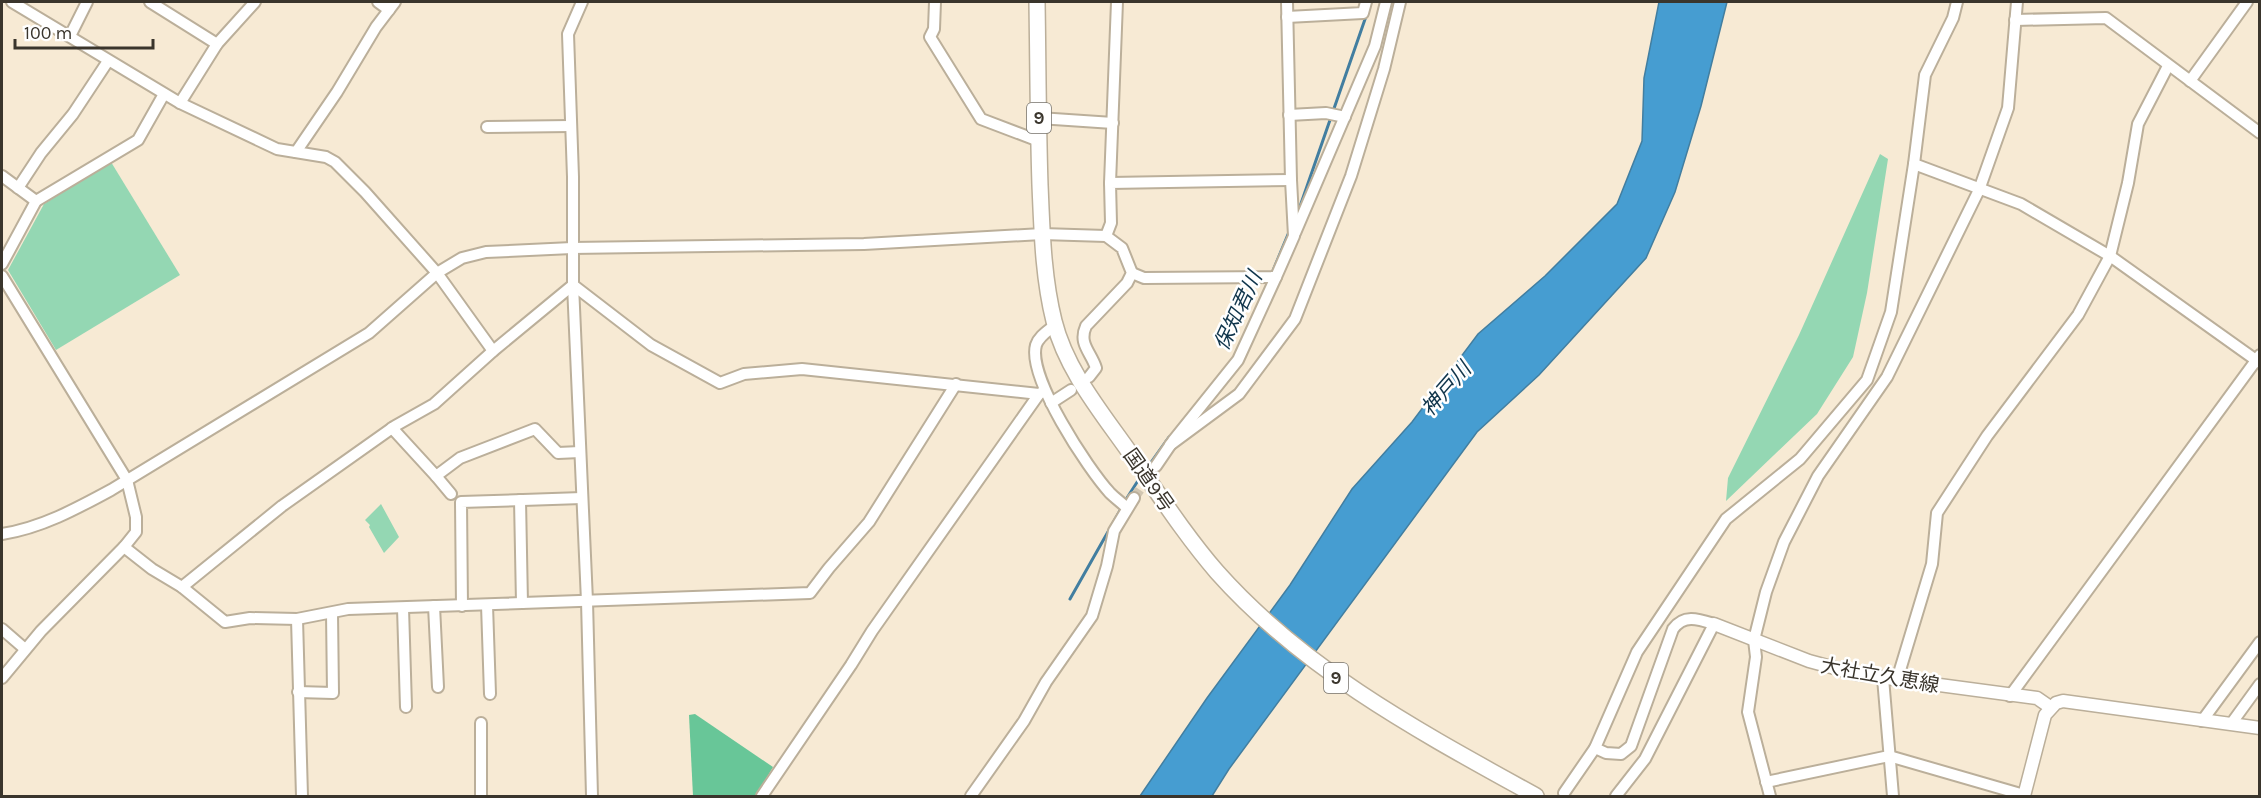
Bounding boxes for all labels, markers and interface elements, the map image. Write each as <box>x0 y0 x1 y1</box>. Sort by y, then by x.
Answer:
scale bar <box>15 12 153 50</box>
text: 100 m <box>24 22 72 44</box>
road number: 9 <box>1027 103 1051 133</box>
water label: 保知君川 <box>1209 266 1267 354</box>
water label: 神戸川 <box>1416 356 1477 421</box>
street label: 国道9号 <box>1119 444 1179 516</box>
street label: 大社立久恵線 <box>1819 654 1941 697</box>
road number: 9 <box>1324 663 1348 693</box>

